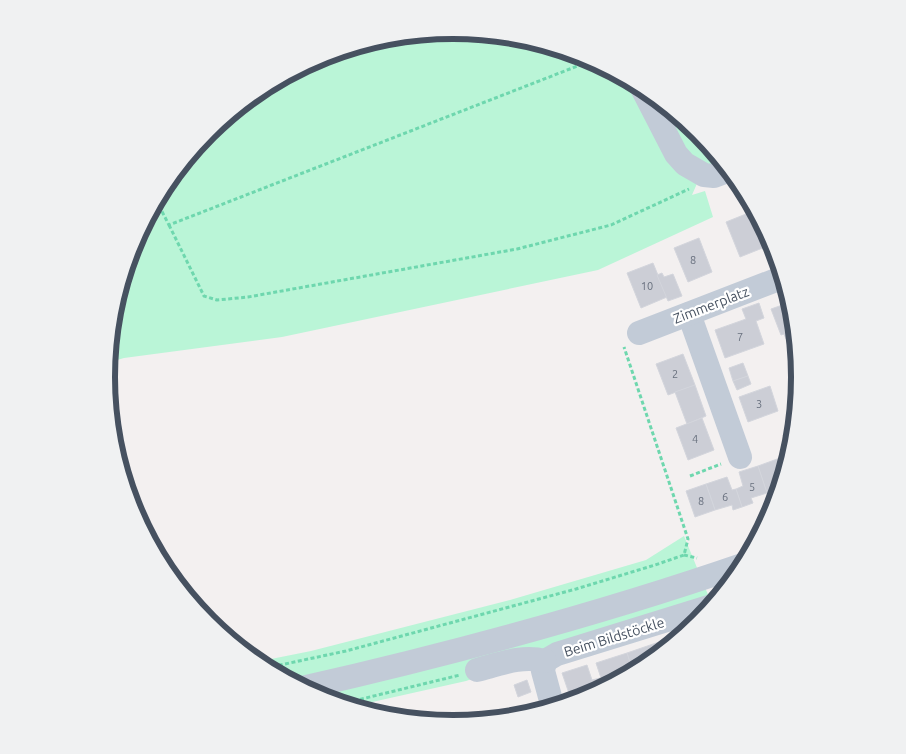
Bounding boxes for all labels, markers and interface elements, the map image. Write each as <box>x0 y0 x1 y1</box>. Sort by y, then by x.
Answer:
house number: 8 <box>690 254 696 266</box>
house number: 10 <box>641 280 653 292</box>
street label: Zimmerplatz <box>671 283 751 327</box>
house number: 7 <box>737 331 743 343</box>
house number: 2 <box>672 368 678 380</box>
house number: 3 <box>756 398 762 410</box>
house number: 4 <box>692 433 698 445</box>
house number: 5 <box>749 481 755 493</box>
house number: 6 <box>722 491 728 503</box>
house number: 8 <box>698 495 704 507</box>
street label: Beim Bildstöckle <box>562 614 666 660</box>

